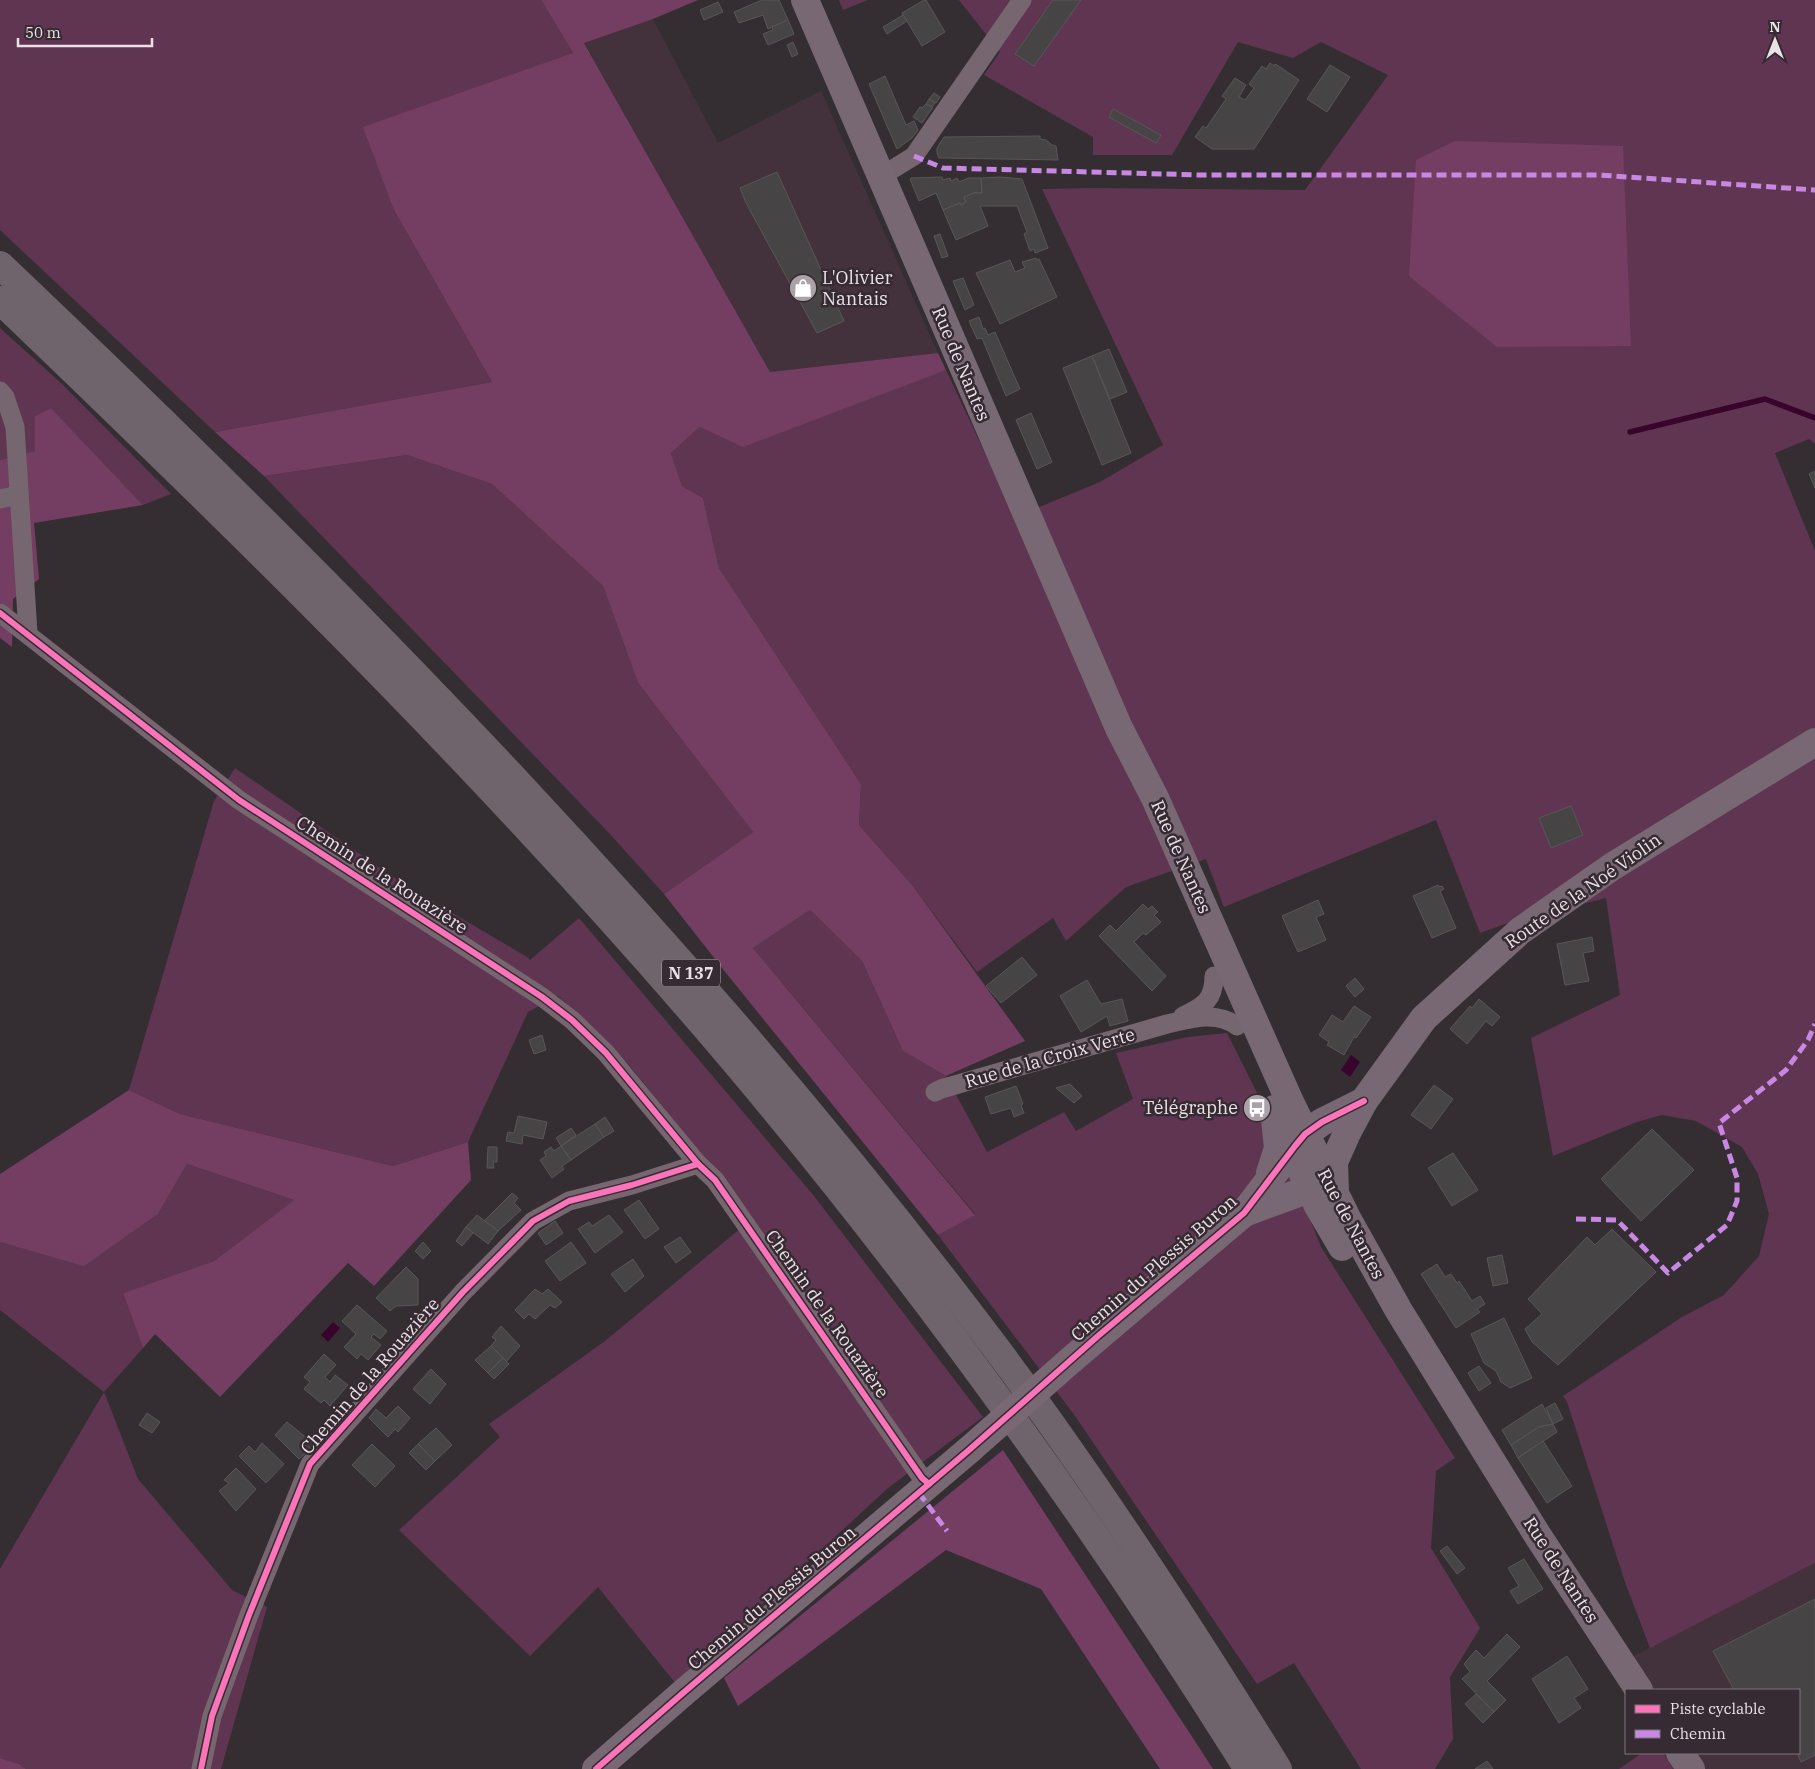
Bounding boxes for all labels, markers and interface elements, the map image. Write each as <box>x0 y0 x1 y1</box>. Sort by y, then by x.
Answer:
scale bar <box>18 15 151 47</box>
north arrow <box>1750 15 1800 65</box>
text: N <box>1769 18 1781 36</box>
text: 50 m <box>25 23 61 42</box>
place label: L'Olivier Nantais <box>822 266 892 310</box>
shop icon: L'Olivier Nantais <box>788 273 818 303</box>
street label: Rue de Nantes <box>927 303 996 424</box>
street label: Rue de Nantes <box>1146 796 1217 917</box>
street label: Chemin de la Rouazière <box>292 810 473 939</box>
street label: Route de la Noé Violin <box>1500 828 1665 953</box>
road number: N 137 <box>662 960 720 986</box>
street label: Rue de la Croix Verte <box>962 1022 1137 1093</box>
bus stop icon: Télégraphe <box>1242 1093 1272 1123</box>
place label: Télégraphe <box>1143 1096 1238 1119</box>
street label: Rue de Nantes <box>1313 1165 1390 1283</box>
street label: Chemin du Plessis Buron <box>1066 1189 1241 1346</box>
street label: Chemin de la Rouazière <box>761 1225 894 1402</box>
street label: Chemin de la Rouazière <box>295 1293 444 1459</box>
street label: Rue de Nantes <box>1519 1512 1604 1627</box>
street label: Chemin du Plessis Buron <box>683 1521 860 1675</box>
legend <box>1625 1689 1800 1754</box>
text: Piste cyclable <box>1670 1699 1766 1718</box>
text: Chemin <box>1670 1724 1726 1743</box>

